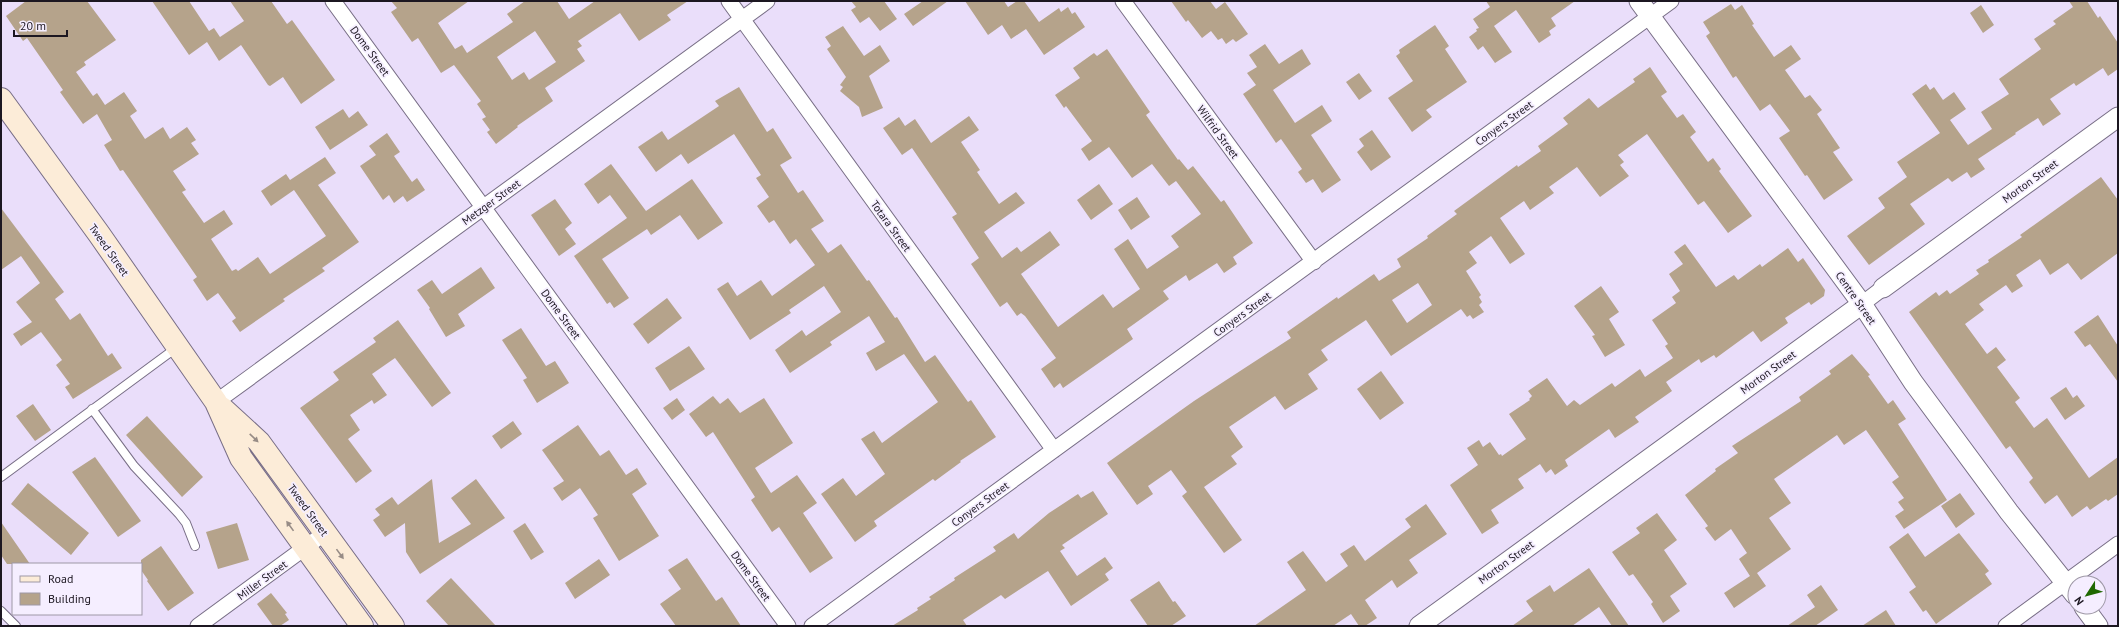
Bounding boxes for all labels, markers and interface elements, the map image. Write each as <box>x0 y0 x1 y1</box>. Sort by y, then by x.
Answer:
scale bar <box>14 12 67 38</box>
text: 20 m <box>20 18 46 33</box>
street label: Dome Street <box>347 23 393 79</box>
street label: Conyers Street <box>1472 97 1536 149</box>
street label: Wilfrid Street <box>1194 103 1242 162</box>
street label: Morton Street <box>2000 156 2061 206</box>
street label: Metzger Street <box>459 176 523 228</box>
street label: Totara Street <box>868 198 914 255</box>
street label: Tweed Street <box>86 221 132 279</box>
street label: Centre Street <box>1833 269 1880 327</box>
street label: Dome Street <box>538 286 584 342</box>
street label: Conyers Street <box>1210 288 1274 340</box>
street label: Morton Street <box>1738 347 1799 397</box>
one-way arrow <box>249 433 259 443</box>
street label: Conyers Street <box>948 478 1012 530</box>
street label: Tweed Street <box>285 481 332 539</box>
one-way arrow <box>286 521 294 532</box>
street label: Morton Street <box>1476 537 1537 587</box>
one-way arrow <box>336 548 344 559</box>
street label: Dome Street <box>728 548 774 604</box>
street label: Miller Street <box>234 557 290 603</box>
legend <box>12 563 142 615</box>
text: Road <box>48 571 73 586</box>
north arrow <box>2067 575 2107 615</box>
text: Building <box>48 591 91 606</box>
text: N <box>2071 594 2087 608</box>

